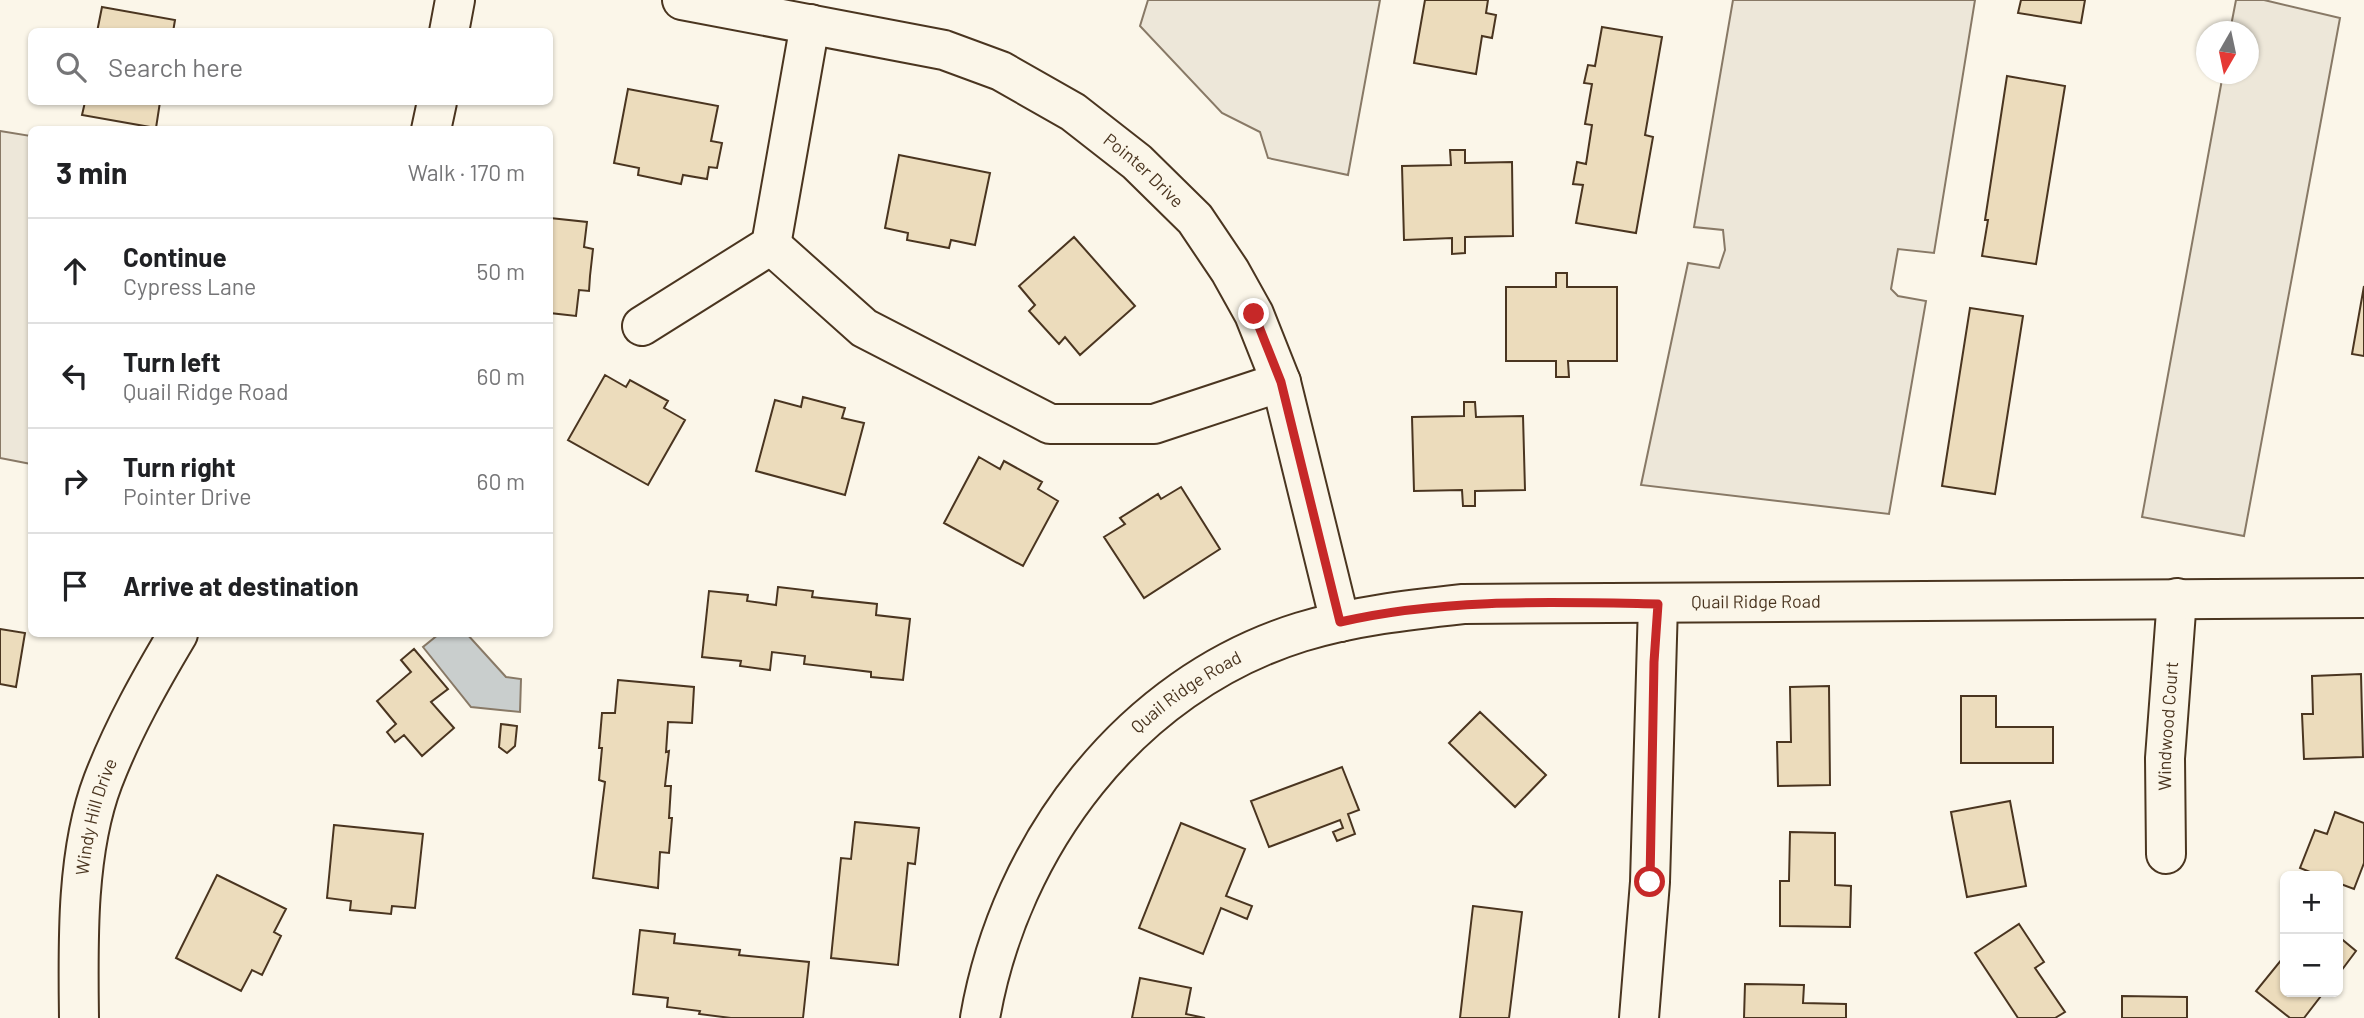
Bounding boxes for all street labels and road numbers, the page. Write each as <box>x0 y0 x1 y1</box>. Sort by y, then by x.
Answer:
street label: Pointer Drive <box>1099 128 1189 212</box>
street label: Quail Ridge Road <box>1691 590 1821 612</box>
street label: Quail Ridge Road <box>1126 646 1245 737</box>
street label: Windwood Court <box>2153 661 2182 791</box>
street label: Windy Hill Drive <box>70 755 121 876</box>

